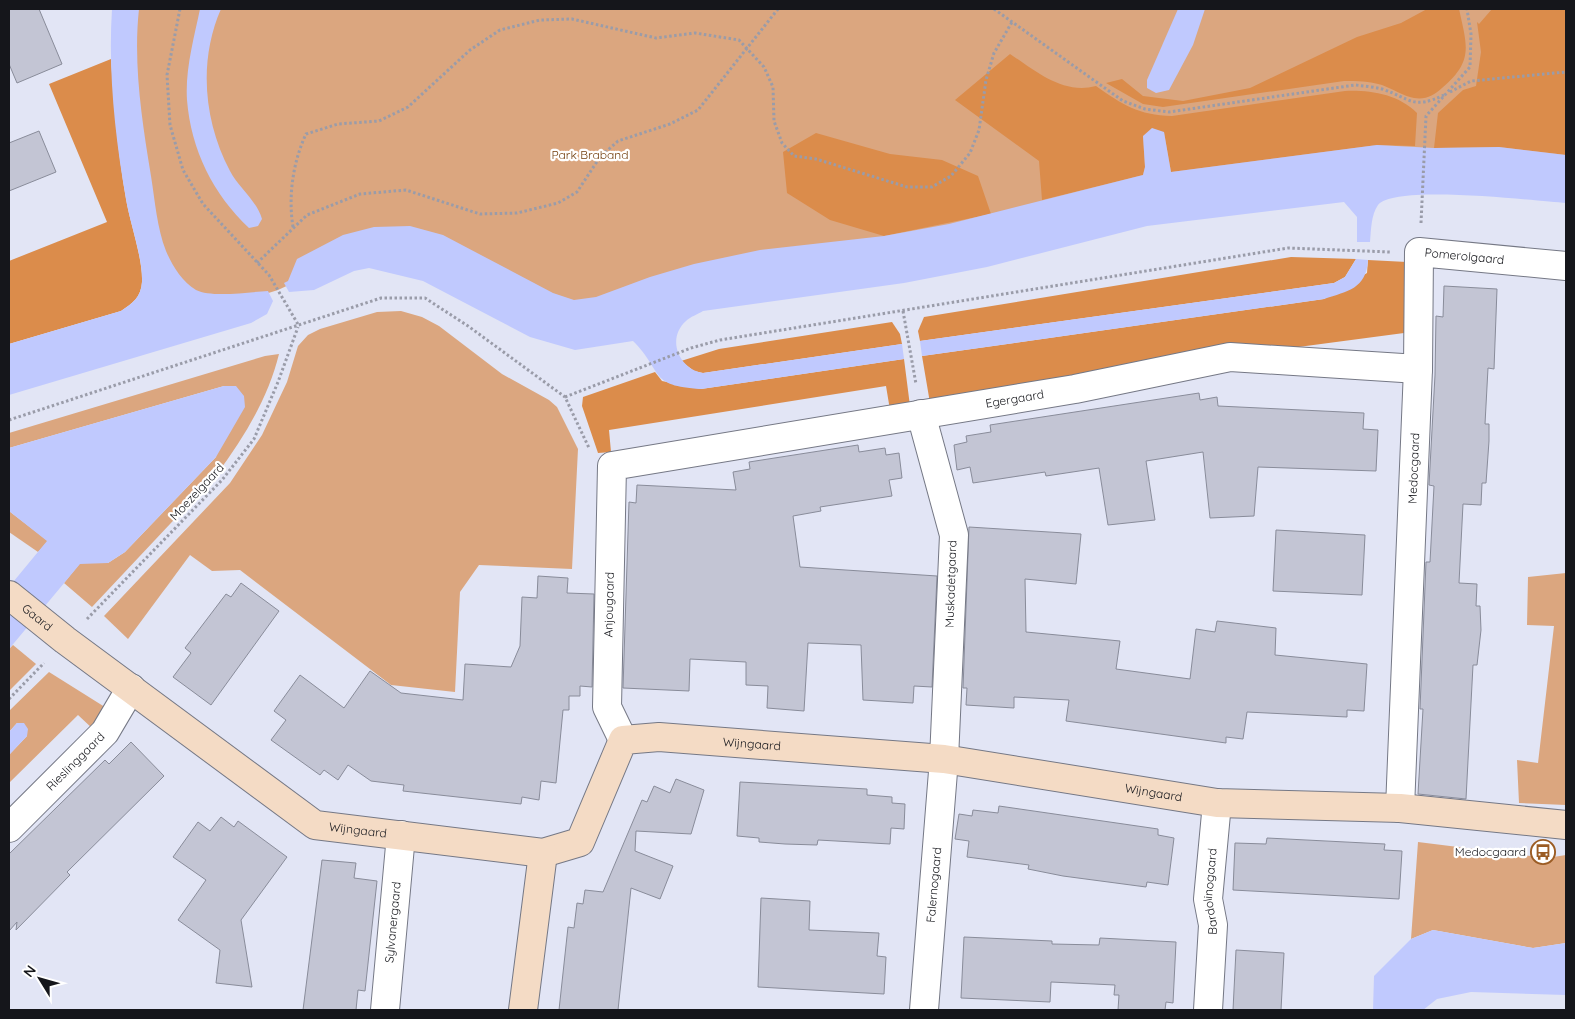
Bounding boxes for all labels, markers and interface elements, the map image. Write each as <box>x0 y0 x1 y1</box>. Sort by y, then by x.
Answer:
park label: Park Braband <box>552 147 629 162</box>
street label: Pomerolgaard <box>1424 245 1505 267</box>
street label: Egergaard <box>984 386 1045 411</box>
street label: Medocgaard <box>1404 432 1422 504</box>
street label: Moezelgaard <box>166 460 227 523</box>
street label: Muskadetgaard <box>941 540 960 628</box>
street label: Anjougaard <box>600 572 617 638</box>
street label: Gaard <box>19 600 56 634</box>
street label: Rieslinggaard <box>43 729 107 794</box>
street label: Wijngaard <box>722 734 781 753</box>
street label: Wijngaard <box>1124 780 1183 804</box>
street label: Wijngaard <box>328 819 388 841</box>
bus stop icon: Medocgaard <box>1530 839 1556 865</box>
place label: Medocgaard <box>1455 844 1526 859</box>
street label: Falernogaard <box>923 847 944 923</box>
street label: Bardolinogaard <box>1200 847 1220 935</box>
street label: Sylvanergaard <box>381 881 404 964</box>
north arrow <box>15 954 65 1004</box>
text: N <box>19 962 40 981</box>

